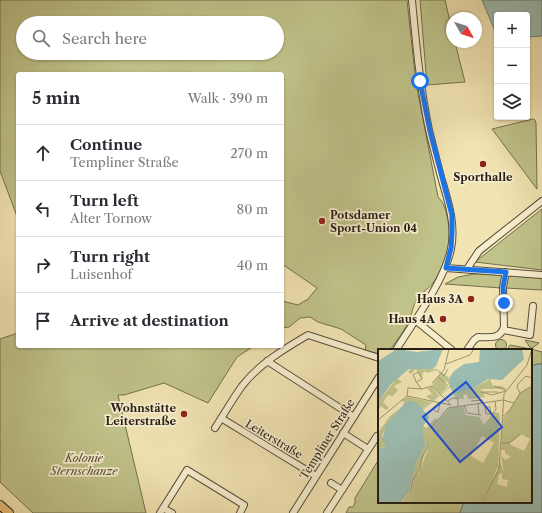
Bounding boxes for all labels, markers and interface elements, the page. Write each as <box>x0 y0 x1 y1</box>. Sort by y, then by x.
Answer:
north arrow <box>446 12 482 48</box>
map controls <box>494 12 530 120</box>
button: + <box>494 12 530 48</box>
search box <box>16 16 284 60</box>
icon: search <box>30 27 52 49</box>
text: Search here <box>62 29 147 48</box>
button: − <box>494 48 530 84</box>
route start <box>411 72 429 90</box>
button: layers <box>494 84 530 120</box>
text: 5 min <box>32 88 80 108</box>
text: Walk · 390 m <box>188 90 268 106</box>
text: Continue <box>70 135 142 154</box>
icon: ahead <box>32 142 54 164</box>
text: 270 m <box>230 145 268 161</box>
text: Templiner Straße <box>70 154 179 170</box>
marker: Sporthalle <box>478 159 488 169</box>
place label: Sporthalle <box>453 170 513 184</box>
text: Turn left <box>70 191 139 210</box>
icon: left <box>32 198 54 220</box>
text: 80 m <box>236 201 268 217</box>
place label: Potsdamer Sport-Union 04 <box>330 208 417 235</box>
text: Alter Tornow <box>70 210 152 226</box>
marker: Potsdamer Sport-Union 04 <box>317 216 327 226</box>
text: Turn right <box>70 247 150 266</box>
icon: right <box>32 254 54 276</box>
text: 40 m <box>237 257 268 273</box>
text: Luisenhof <box>70 266 132 282</box>
place label: Haus 3A <box>417 292 463 306</box>
marker: Haus 3A <box>466 294 476 304</box>
route end <box>495 294 513 312</box>
icon: arrive <box>32 310 54 332</box>
text: Arrive at destination <box>70 311 229 330</box>
place label: Haus 4A <box>388 312 435 326</box>
marker: Haus 4A <box>438 314 448 324</box>
inset map <box>378 349 532 503</box>
street label: Templiner Straße <box>297 396 357 482</box>
place label: Wohnstätte Leiterstraße <box>106 401 176 428</box>
marker: Wohnstätte Leiterstraße <box>179 409 189 419</box>
street label: Leiterstraße <box>243 416 305 462</box>
park label: Kolonie Sternschanze <box>49 451 118 478</box>

